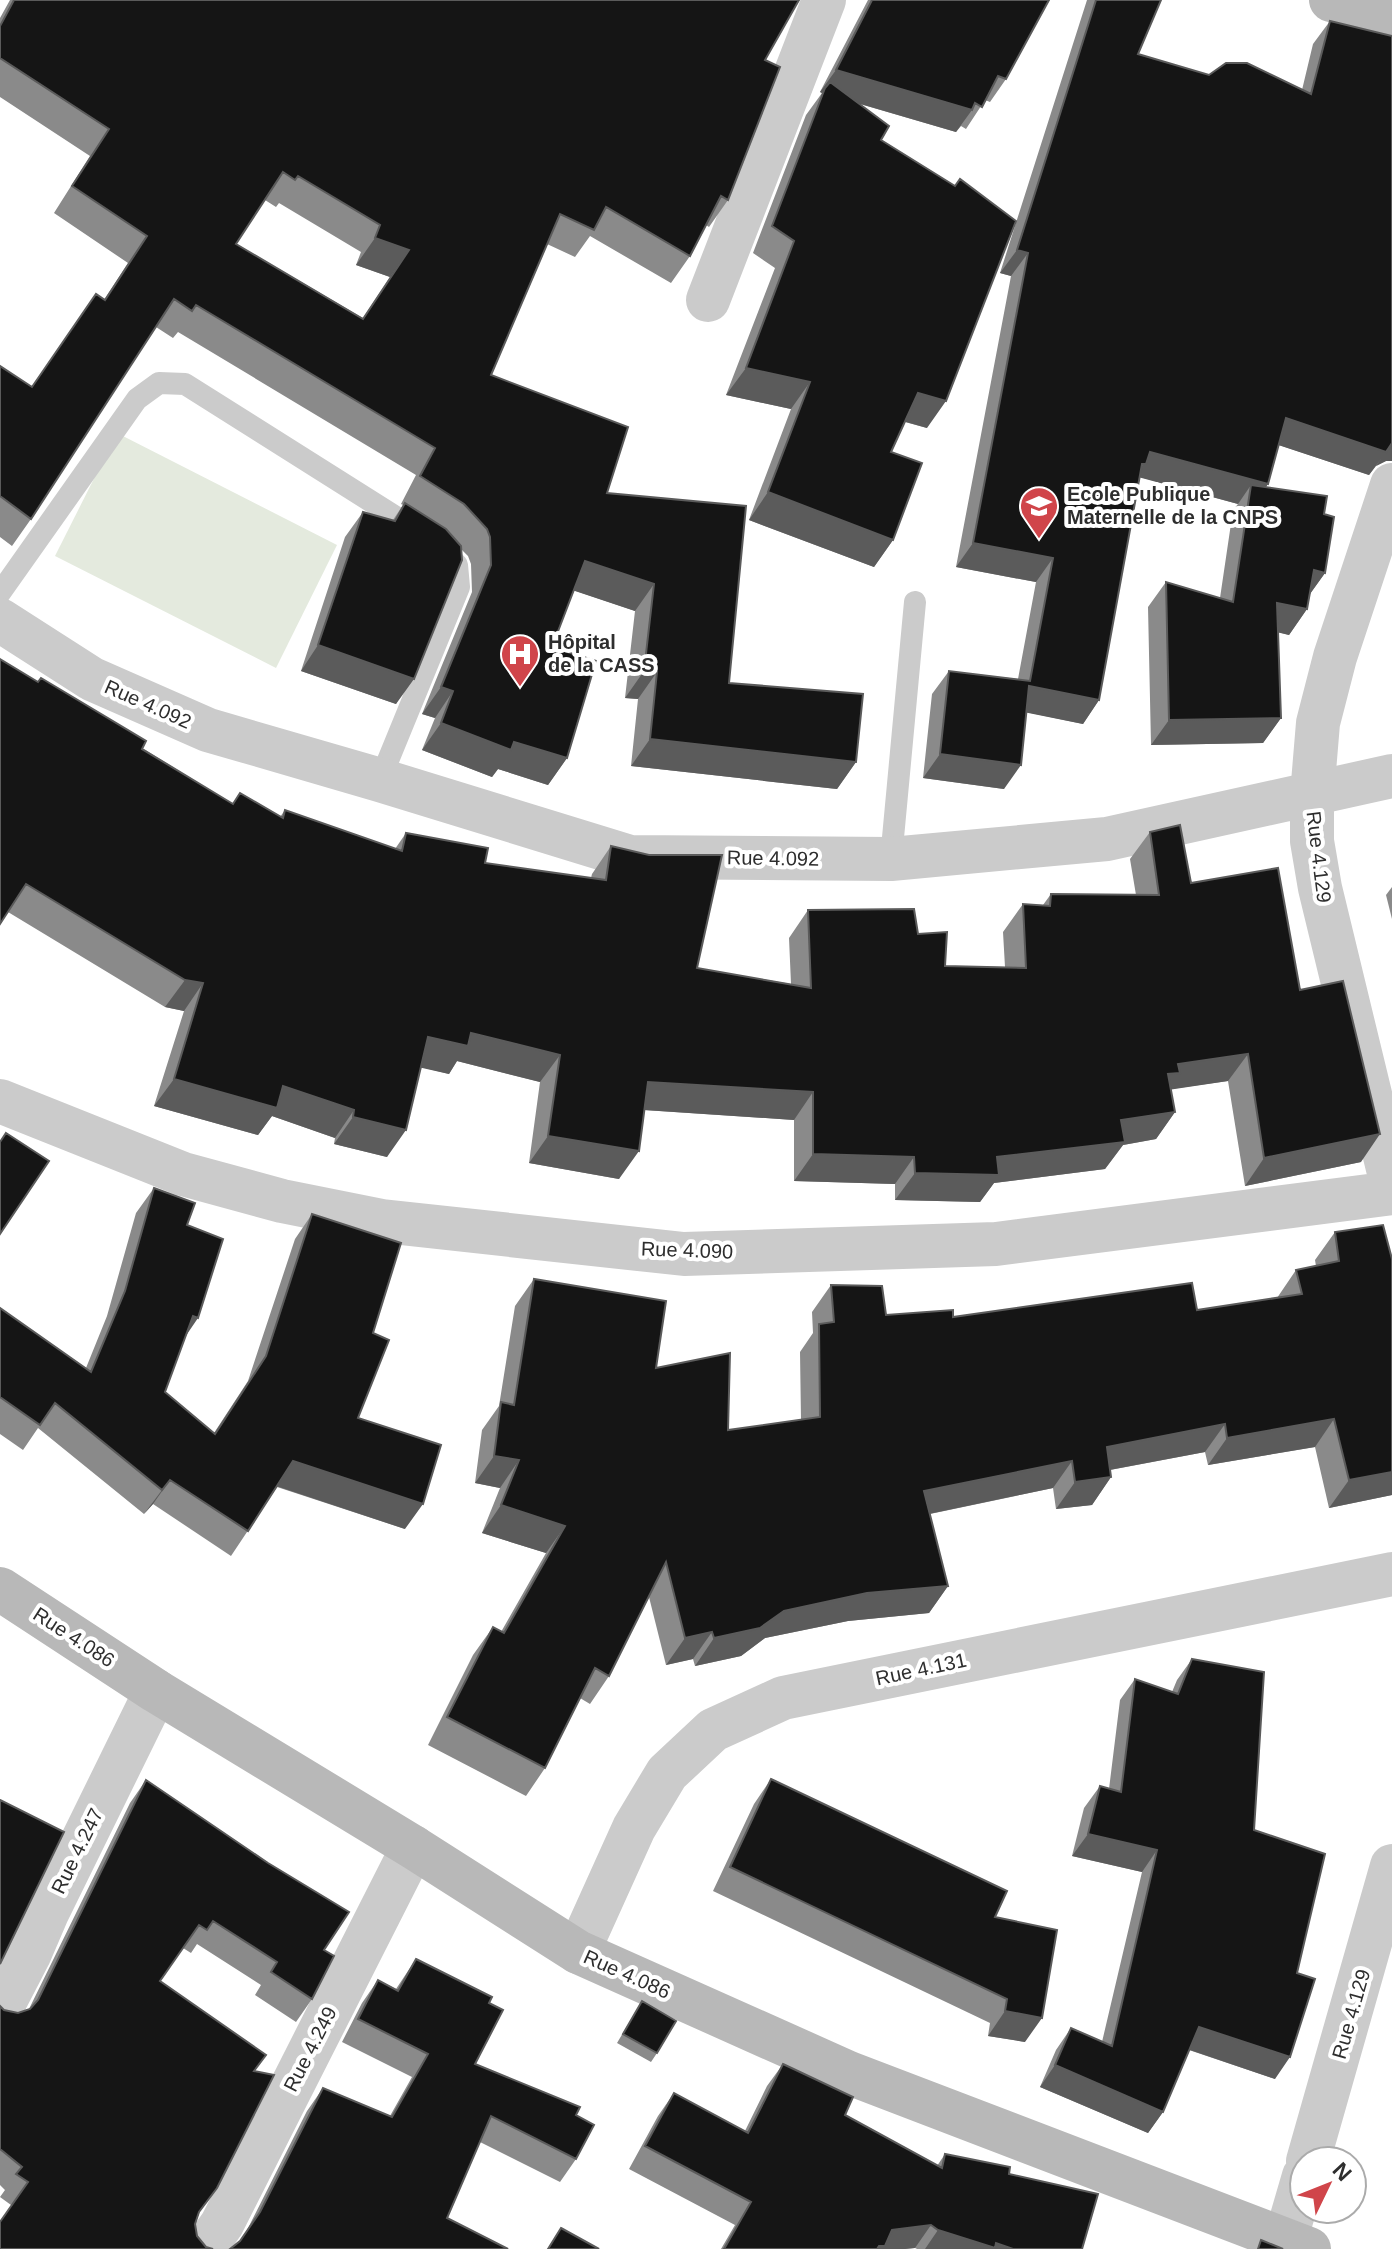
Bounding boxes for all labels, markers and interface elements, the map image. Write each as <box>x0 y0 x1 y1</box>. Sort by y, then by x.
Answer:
place label: Ecole Publique Maternelle de la CNPS <box>1067 483 1278 528</box>
school or university icon: Ecole Publique Maternelle de la CNPS <box>1018 485 1060 540</box>
place label: Hôpital de la CASS <box>548 631 655 676</box>
hospital icon: Hôpital de la CASS <box>499 633 541 688</box>
street label: Rue 4.092 <box>101 675 195 733</box>
street label: Rue 4.129 <box>1302 810 1336 904</box>
street label: Rue 4.092 <box>727 846 819 870</box>
street label: Rue 4.090 <box>640 1237 734 1263</box>
street label: Rue 4.086 <box>29 1603 119 1671</box>
street label: Rue 4.131 <box>874 1649 968 1689</box>
street label: Rue 4.247 <box>47 1805 107 1897</box>
street label: Rue 4.086 <box>580 1945 674 2003</box>
street label: Rue 4.129 <box>1328 1967 1374 2061</box>
street label: Rue 4.249 <box>279 2003 341 2095</box>
north arrow <box>1288 2145 1368 2225</box>
text: N <box>1328 2157 1357 2186</box>

